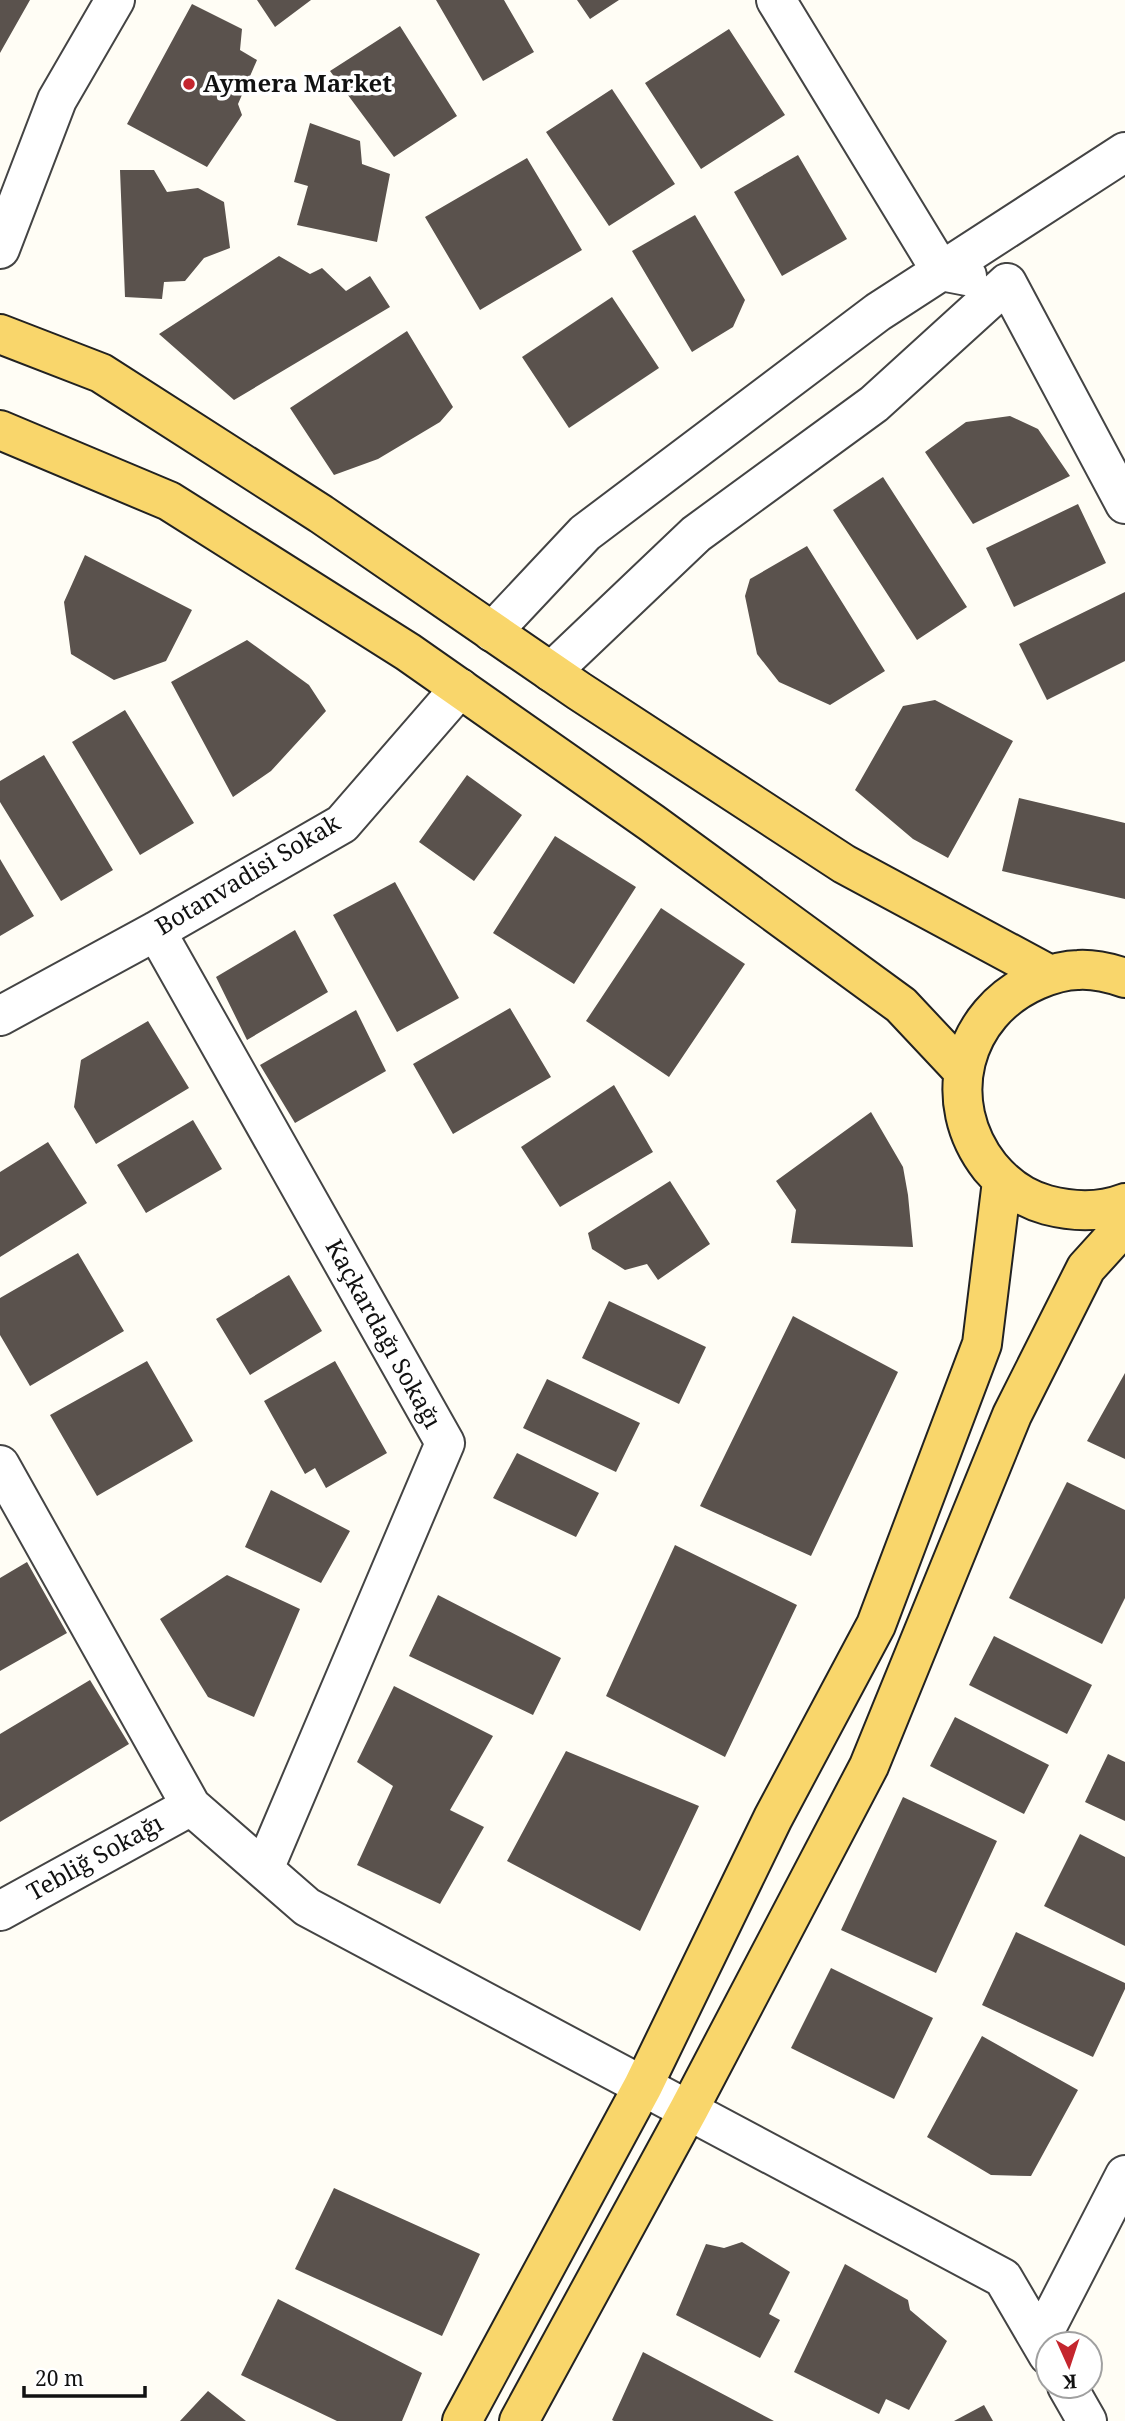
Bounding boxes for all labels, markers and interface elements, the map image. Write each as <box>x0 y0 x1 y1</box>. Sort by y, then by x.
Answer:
place label: Aymera Market <box>203 66 392 99</box>
marker: Aymera Market <box>181 76 197 92</box>
street label: Botanvadisi Sokak <box>149 805 347 942</box>
street label: Kaçkardağı Sokağı <box>319 1233 450 1434</box>
street label: Tebliğ Sokağı <box>20 1806 168 1908</box>
north arrow <box>1034 2330 1104 2400</box>
scale bar <box>24 2354 145 2398</box>
text: 20 m <box>35 2364 84 2392</box>
text: K <box>1062 2369 1078 2395</box>

